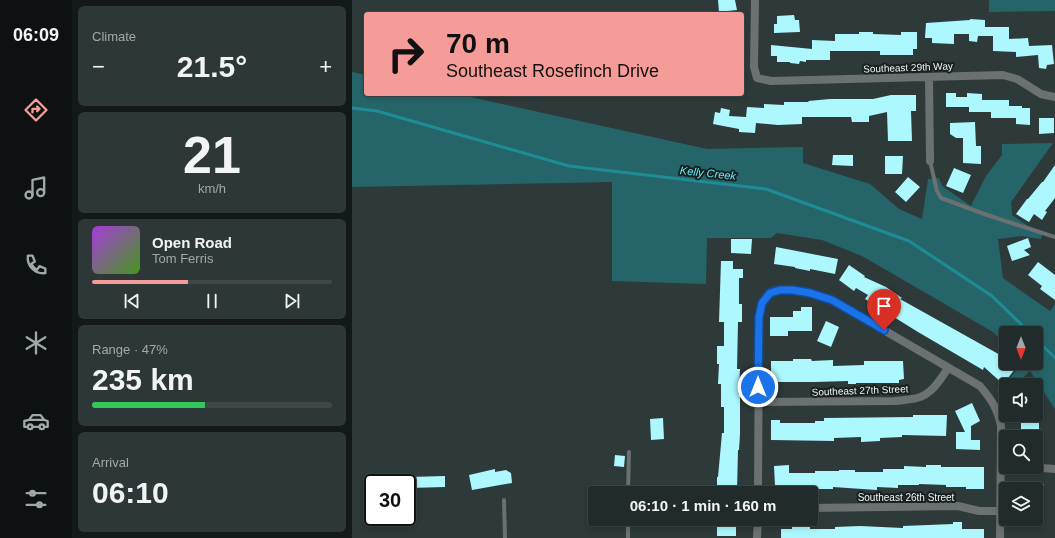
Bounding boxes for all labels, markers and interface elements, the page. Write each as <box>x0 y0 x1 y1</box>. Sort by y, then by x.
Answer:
text: 06:09 <box>13 25 59 45</box>
icon: right <box>380 28 432 80</box>
text: 70 m <box>446 28 510 59</box>
text: Climate <box>92 29 136 44</box>
text: 21.5° <box>177 50 247 83</box>
text: − <box>92 54 105 79</box>
text: + <box>319 54 332 79</box>
street label: Southeast 29th Way <box>863 60 953 75</box>
text: Southeast Rosefinch Drive <box>446 61 659 81</box>
icon: directions <box>22 96 50 124</box>
text: 21 <box>183 126 241 184</box>
water label: Kelly Creek <box>679 164 737 182</box>
icon: music <box>22 174 50 202</box>
text: km/h <box>198 181 226 196</box>
text: Open Road <box>152 234 232 251</box>
icon: phone <box>22 251 50 279</box>
text: Tom Ferris <box>152 251 213 266</box>
pin <box>867 289 901 330</box>
icon: previous <box>121 290 143 312</box>
icon: pause <box>201 290 223 312</box>
icon: next <box>281 290 303 312</box>
icon: arrive <box>873 295 895 317</box>
north arrow <box>999 326 1043 370</box>
map controls <box>999 326 1043 526</box>
icon: climate <box>22 329 50 357</box>
text: Range · 47% <box>92 342 168 357</box>
text: 235 km <box>92 363 194 396</box>
position arrow <box>737 366 779 408</box>
button: sound <box>999 378 1043 422</box>
street label: Southeast 27th Street <box>811 383 909 398</box>
icon: car <box>22 407 50 435</box>
button: search <box>999 430 1043 474</box>
text: Arrival <box>92 455 129 470</box>
speed limit sign: 30 <box>364 474 416 526</box>
text: 06:10 <box>92 476 169 509</box>
button: layers <box>999 482 1043 526</box>
icon: filters <box>22 485 50 513</box>
street label: Southeast 26th Street <box>858 492 955 503</box>
text: 06:10 · 1 min · 160 m <box>630 497 776 514</box>

